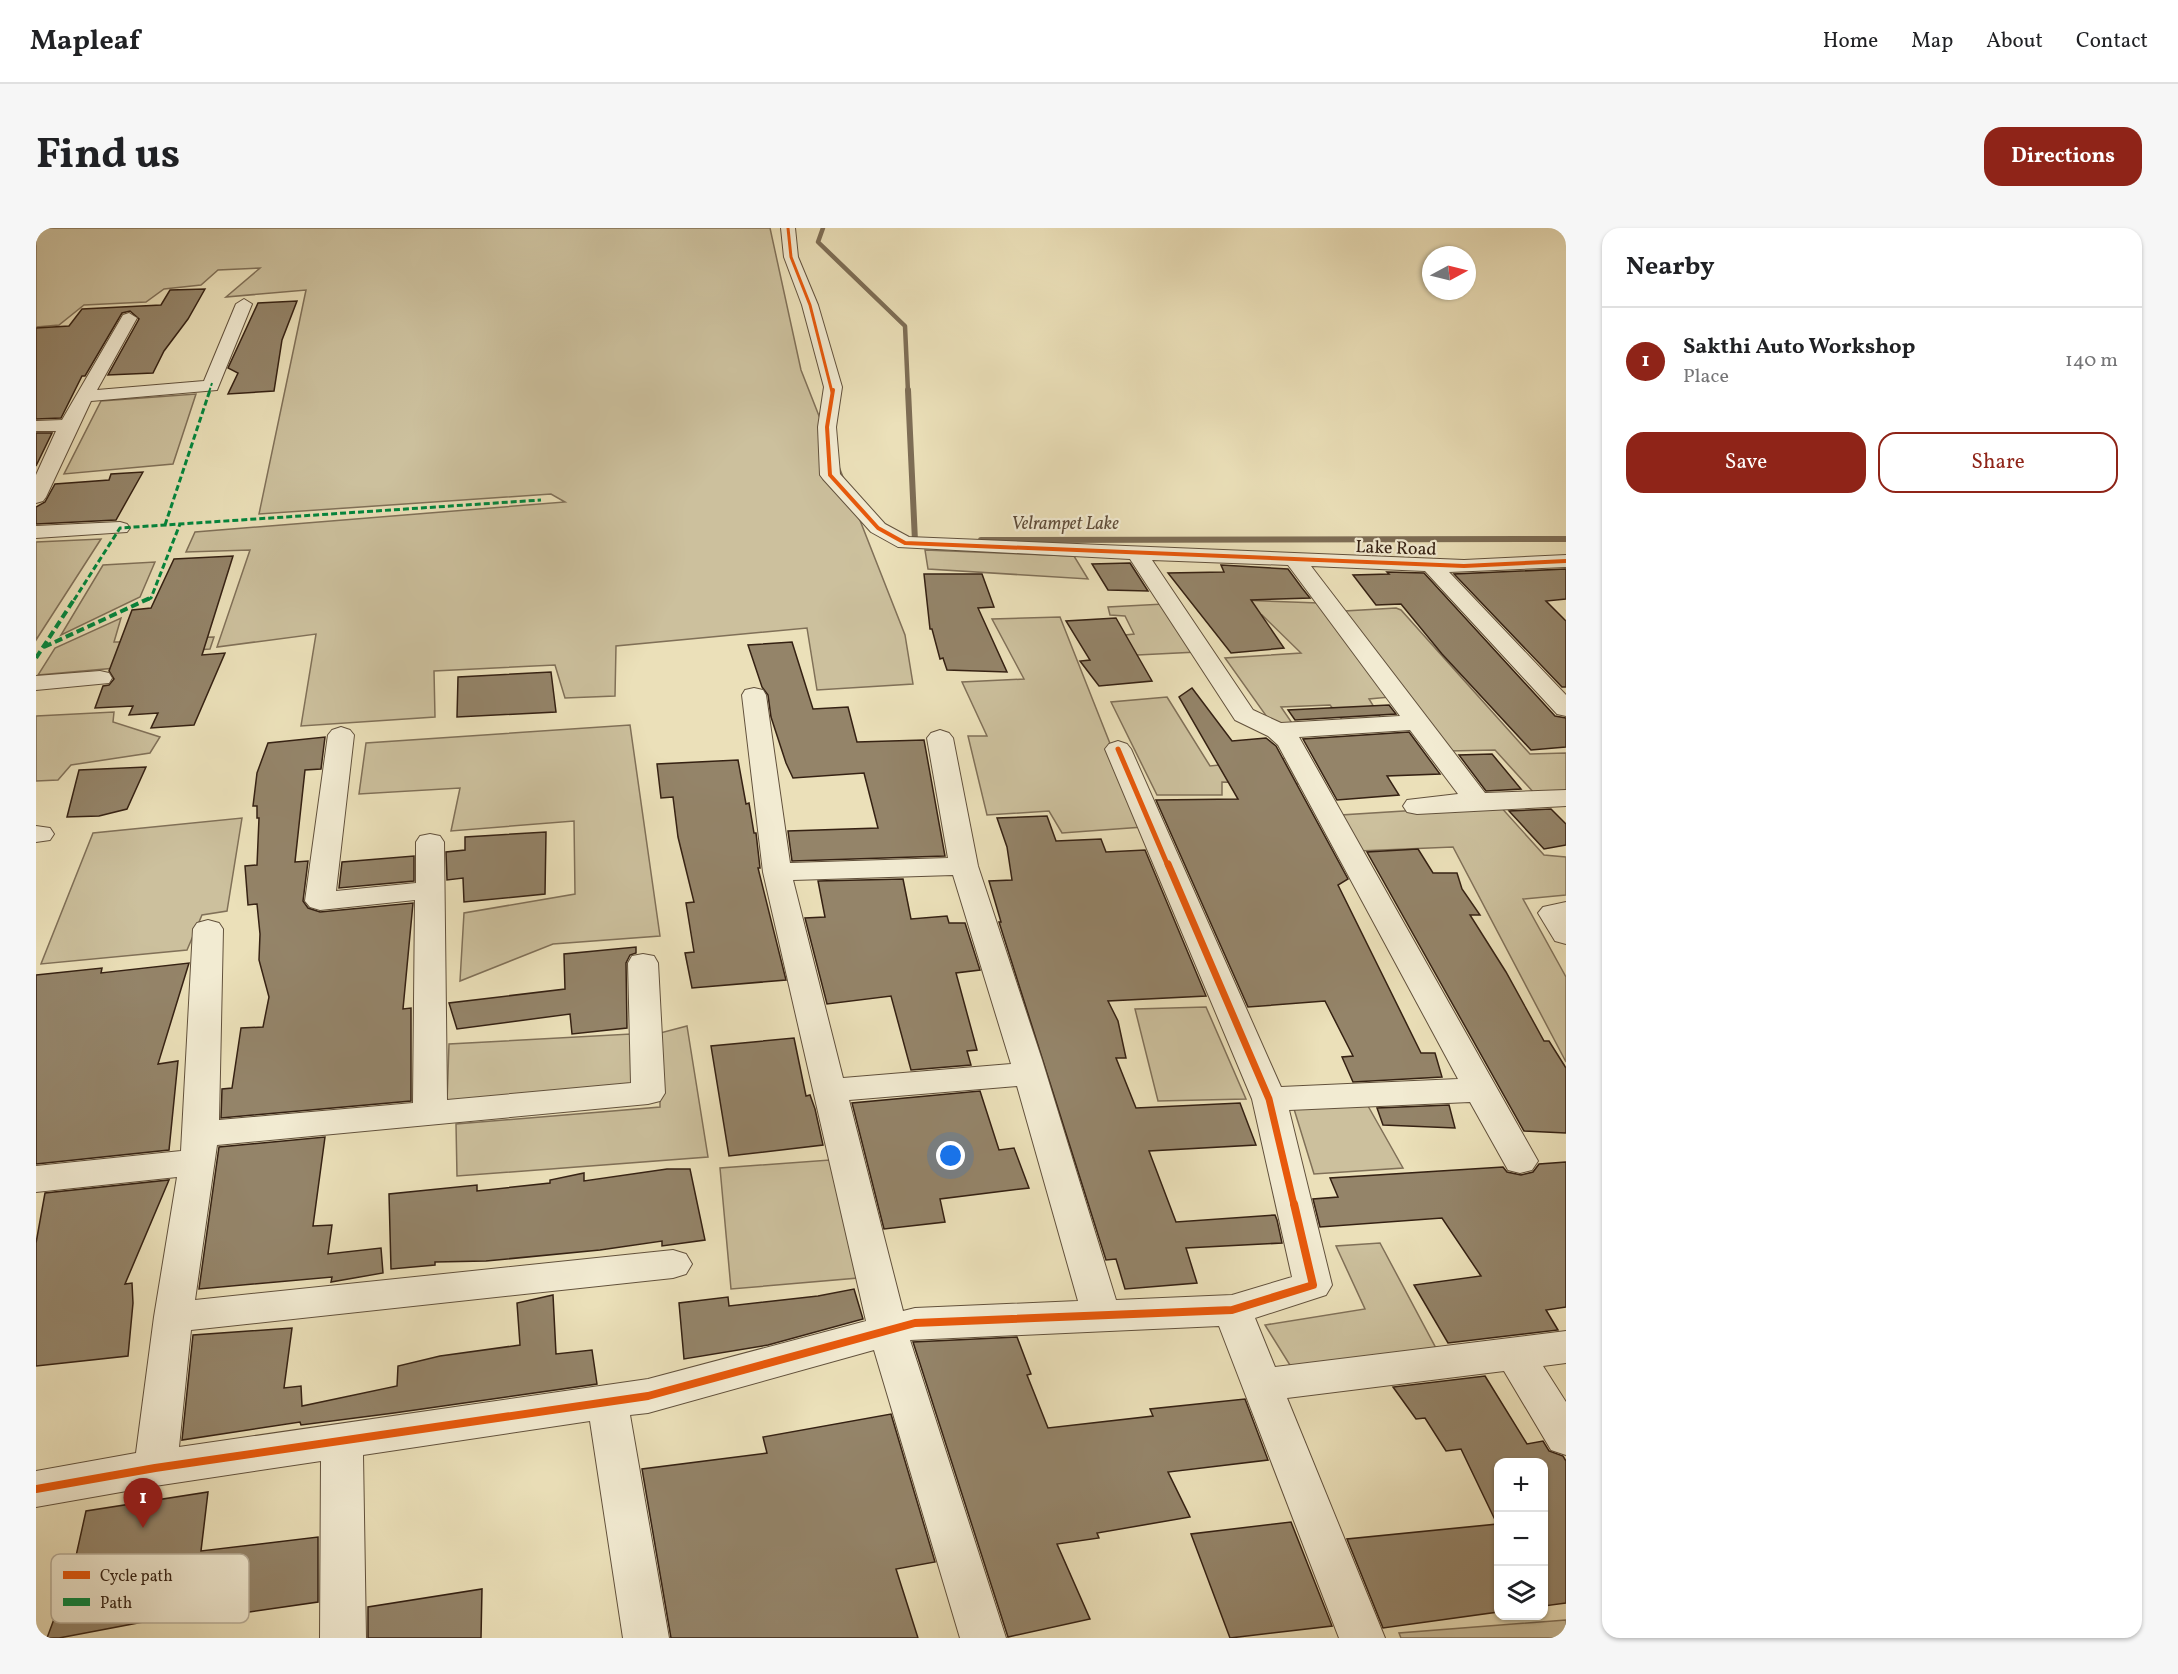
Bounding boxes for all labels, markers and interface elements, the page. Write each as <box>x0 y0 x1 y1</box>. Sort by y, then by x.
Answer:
text: Mapleaf <box>30 22 140 61</box>
text: Home <box>1823 27 1878 56</box>
text: Map <box>1911 27 1953 56</box>
text: About <box>1986 27 2043 56</box>
text: Contact <box>2076 27 2148 56</box>
text: Find us <box>36 127 180 186</box>
button: Directions <box>1984 127 2142 186</box>
north arrow <box>1422 246 1476 300</box>
text: Nearby <box>1626 249 1715 285</box>
text: Sakthi Auto Workshop <box>1683 332 1915 363</box>
text: 1 <box>1641 347 1650 375</box>
text: 140 m <box>2065 347 2118 375</box>
text: Place <box>1683 363 1729 391</box>
button: Save <box>1626 432 1866 493</box>
button: Share <box>1878 432 2118 493</box>
water label: Velrampet Lake <box>1011 512 1119 537</box>
street label: Lake Road <box>1355 535 1437 563</box>
your location <box>936 1141 965 1170</box>
map controls <box>1494 1458 1548 1620</box>
button: + <box>1494 1458 1548 1512</box>
pin: 1 <box>124 1478 162 1528</box>
button: − <box>1494 1512 1548 1566</box>
legend <box>51 1554 249 1623</box>
text: Cycle path <box>100 1566 173 1588</box>
button: layers <box>1494 1566 1548 1620</box>
text: Path <box>100 1593 132 1615</box>

